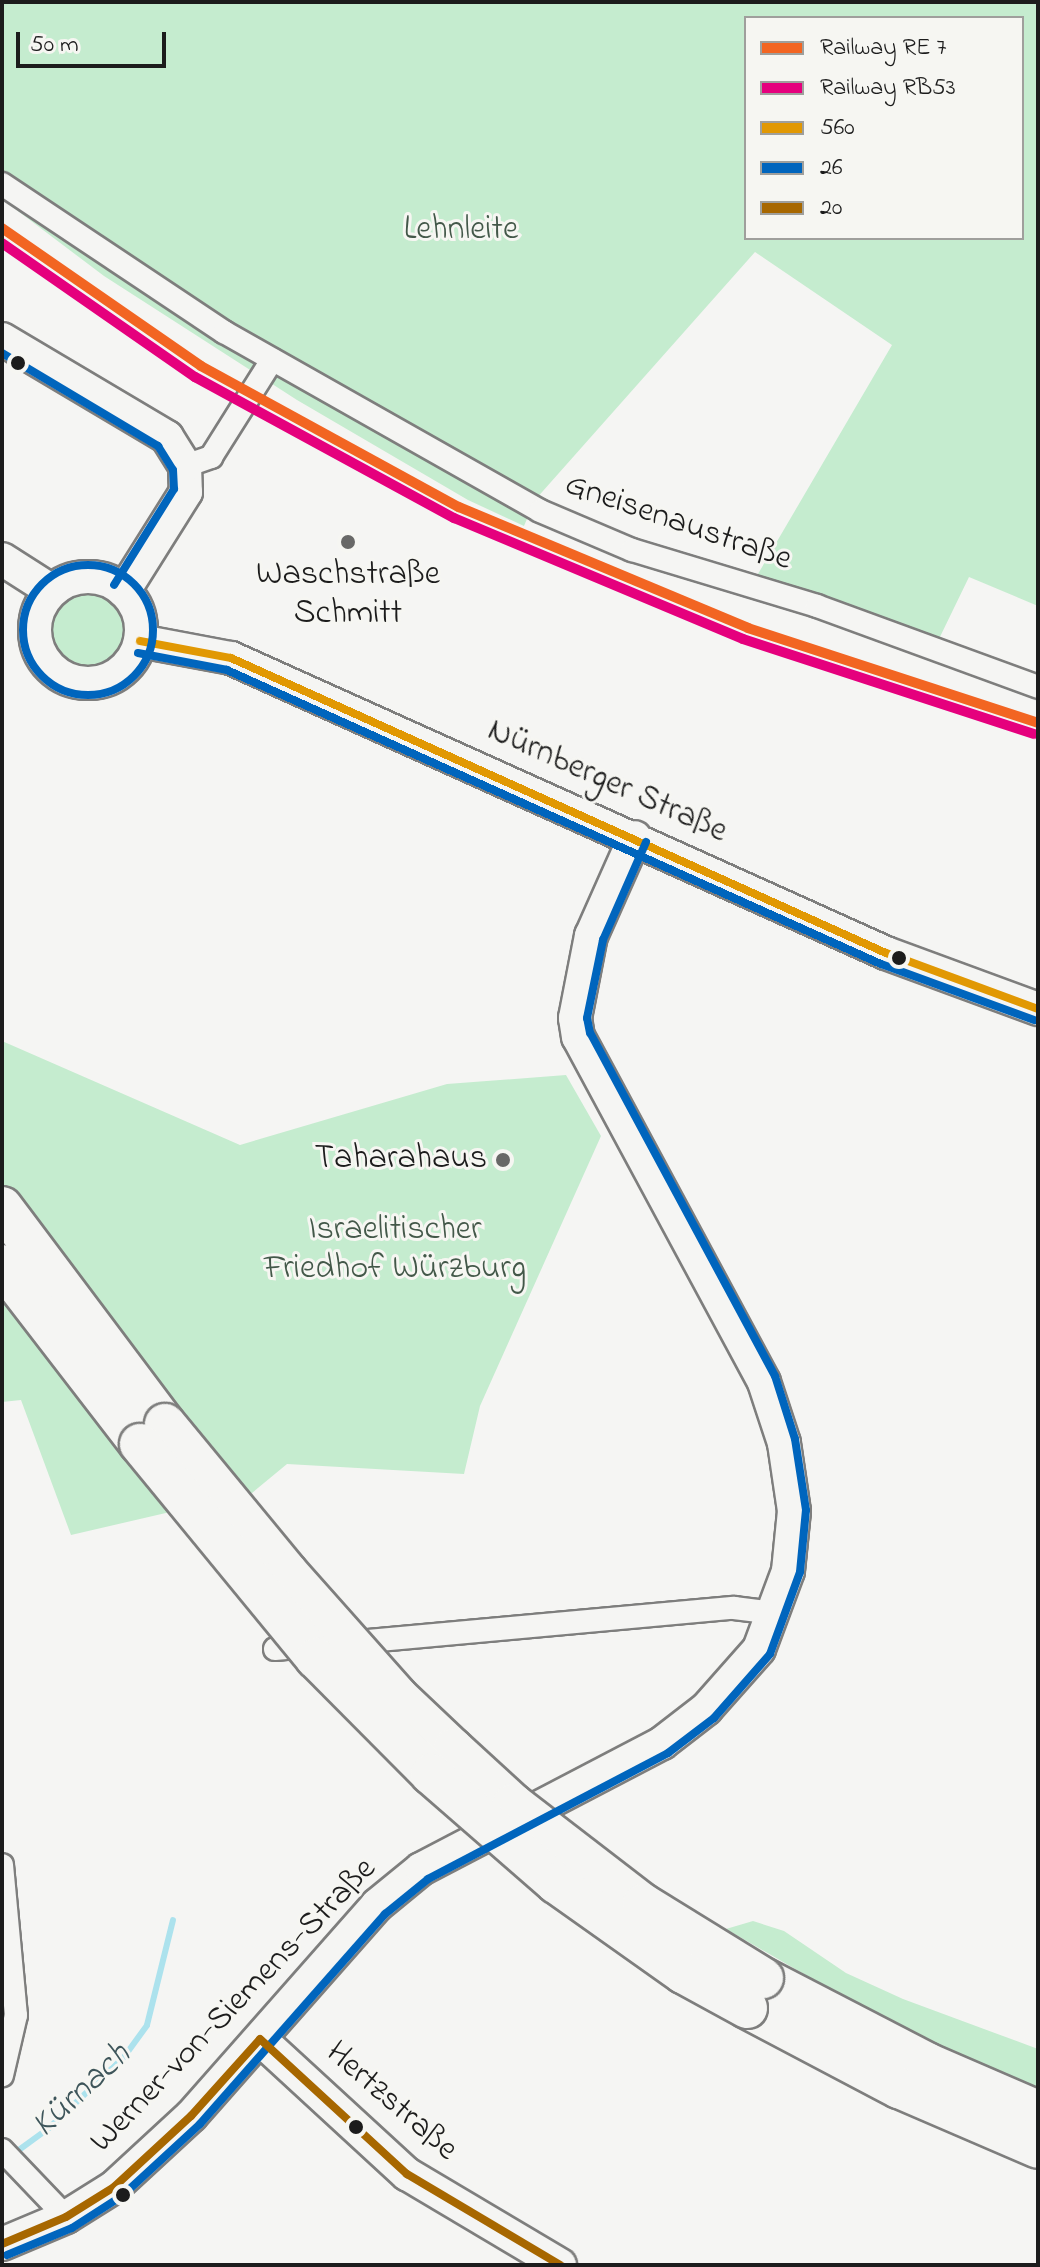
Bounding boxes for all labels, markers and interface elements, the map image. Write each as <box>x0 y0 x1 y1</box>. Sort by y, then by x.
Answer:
scale bar <box>20 16 170 66</box>
legend <box>744 16 1024 240</box>
text: 50 m <box>30 28 79 63</box>
text: Railway RE 7 <box>820 31 946 66</box>
text: Railway RB53 <box>820 71 956 106</box>
text: 560 <box>820 111 855 146</box>
text: 26 <box>820 151 843 186</box>
text: 20 <box>820 191 842 226</box>
park label: Lehnleite <box>404 211 518 251</box>
unlabelled marker <box>10 355 26 371</box>
street label: Gneisenaustraße <box>559 465 797 581</box>
marker: Waschstraße Schmitt <box>339 533 357 551</box>
place label: Waschstraße Schmitt <box>256 555 440 634</box>
street label: Nürnberger Straße <box>481 711 733 853</box>
unlabelled marker <box>891 950 907 966</box>
place label: Taharahaus <box>315 1140 487 1180</box>
marker: Taharahaus <box>494 1151 512 1169</box>
park label: Israelitischer Friedhof Würzburg <box>264 1210 526 1290</box>
street label: Werner-von-Siemens-Straße <box>82 1850 386 2162</box>
water label: Kürnach <box>24 2034 140 2148</box>
street label: Hertzstraße <box>317 2034 465 2170</box>
unlabelled marker <box>348 2119 364 2135</box>
unlabelled marker <box>115 2187 131 2203</box>

